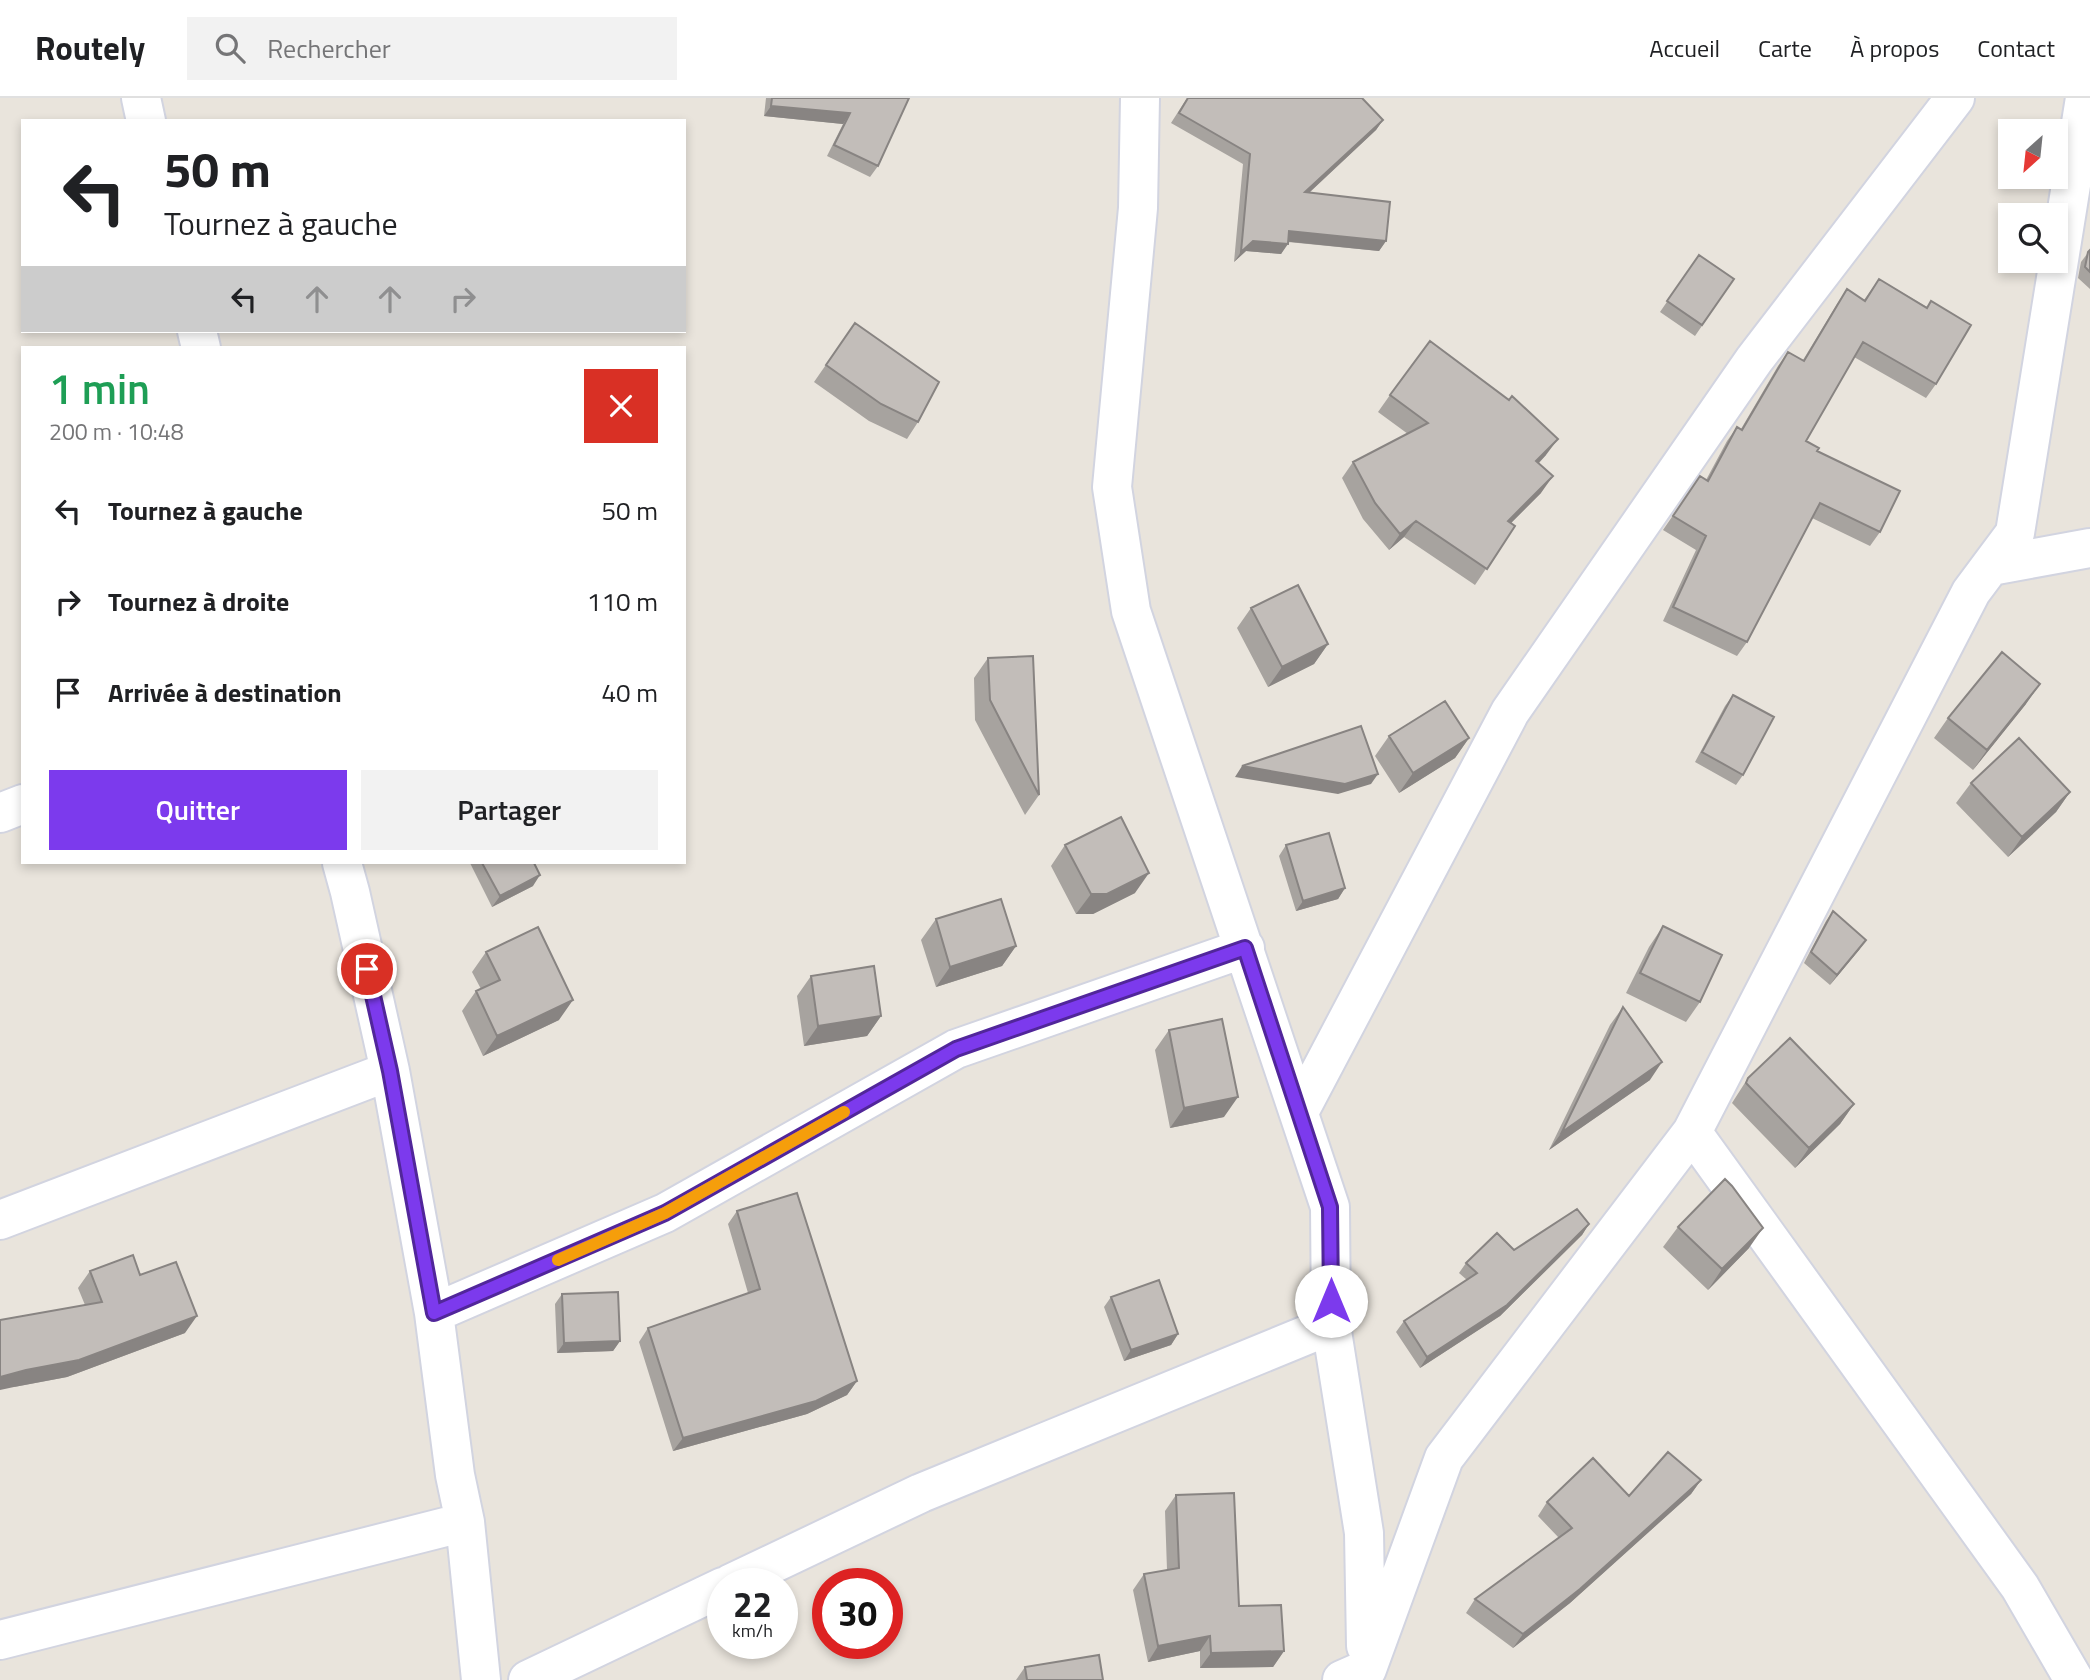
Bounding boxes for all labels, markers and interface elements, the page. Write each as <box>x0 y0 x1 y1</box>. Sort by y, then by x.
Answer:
search box <box>187 17 677 80</box>
text: Routely <box>35 23 145 73</box>
icon: search <box>211 29 249 67</box>
text: Rechercher <box>267 29 391 68</box>
text: Accueil <box>1649 30 1720 66</box>
text: Carte <box>1758 30 1812 66</box>
text: À propos <box>1850 30 1939 66</box>
text: Contact <box>1977 30 2055 66</box>
north arrow <box>1998 119 2068 189</box>
map controls <box>1998 119 2068 273</box>
text: 50 m <box>164 131 271 206</box>
icon: left <box>49 147 140 238</box>
text: Tournez à gauche <box>164 199 398 247</box>
button: search <box>1998 203 2068 273</box>
icon: left <box>225 280 263 318</box>
icon: ahead <box>298 280 336 318</box>
icon: ahead <box>371 280 409 318</box>
icon: right <box>444 280 482 318</box>
text: 1 min <box>49 356 150 420</box>
button: close <box>584 369 658 443</box>
text: 200 m · 10:48 <box>49 414 184 449</box>
text: Tournez à gauche <box>108 491 303 530</box>
text: 50 m <box>601 491 658 530</box>
icon: left <box>49 492 87 530</box>
text: Tournez à droite <box>108 582 289 621</box>
text: 110 m <box>587 582 658 621</box>
icon: right <box>49 583 87 621</box>
text: Arrivée à destination <box>108 673 342 712</box>
text: 40 m <box>601 673 658 712</box>
icon: arrive <box>49 674 87 712</box>
button: Quitter <box>49 770 347 850</box>
button: Partager <box>361 770 658 850</box>
pin <box>337 939 397 999</box>
icon: arrive <box>348 950 386 988</box>
position arrow <box>1294 1264 1368 1338</box>
speed limit sign: 30 <box>812 1568 903 1659</box>
text: 22 <box>733 1577 772 1631</box>
text: km/h <box>732 1617 773 1644</box>

